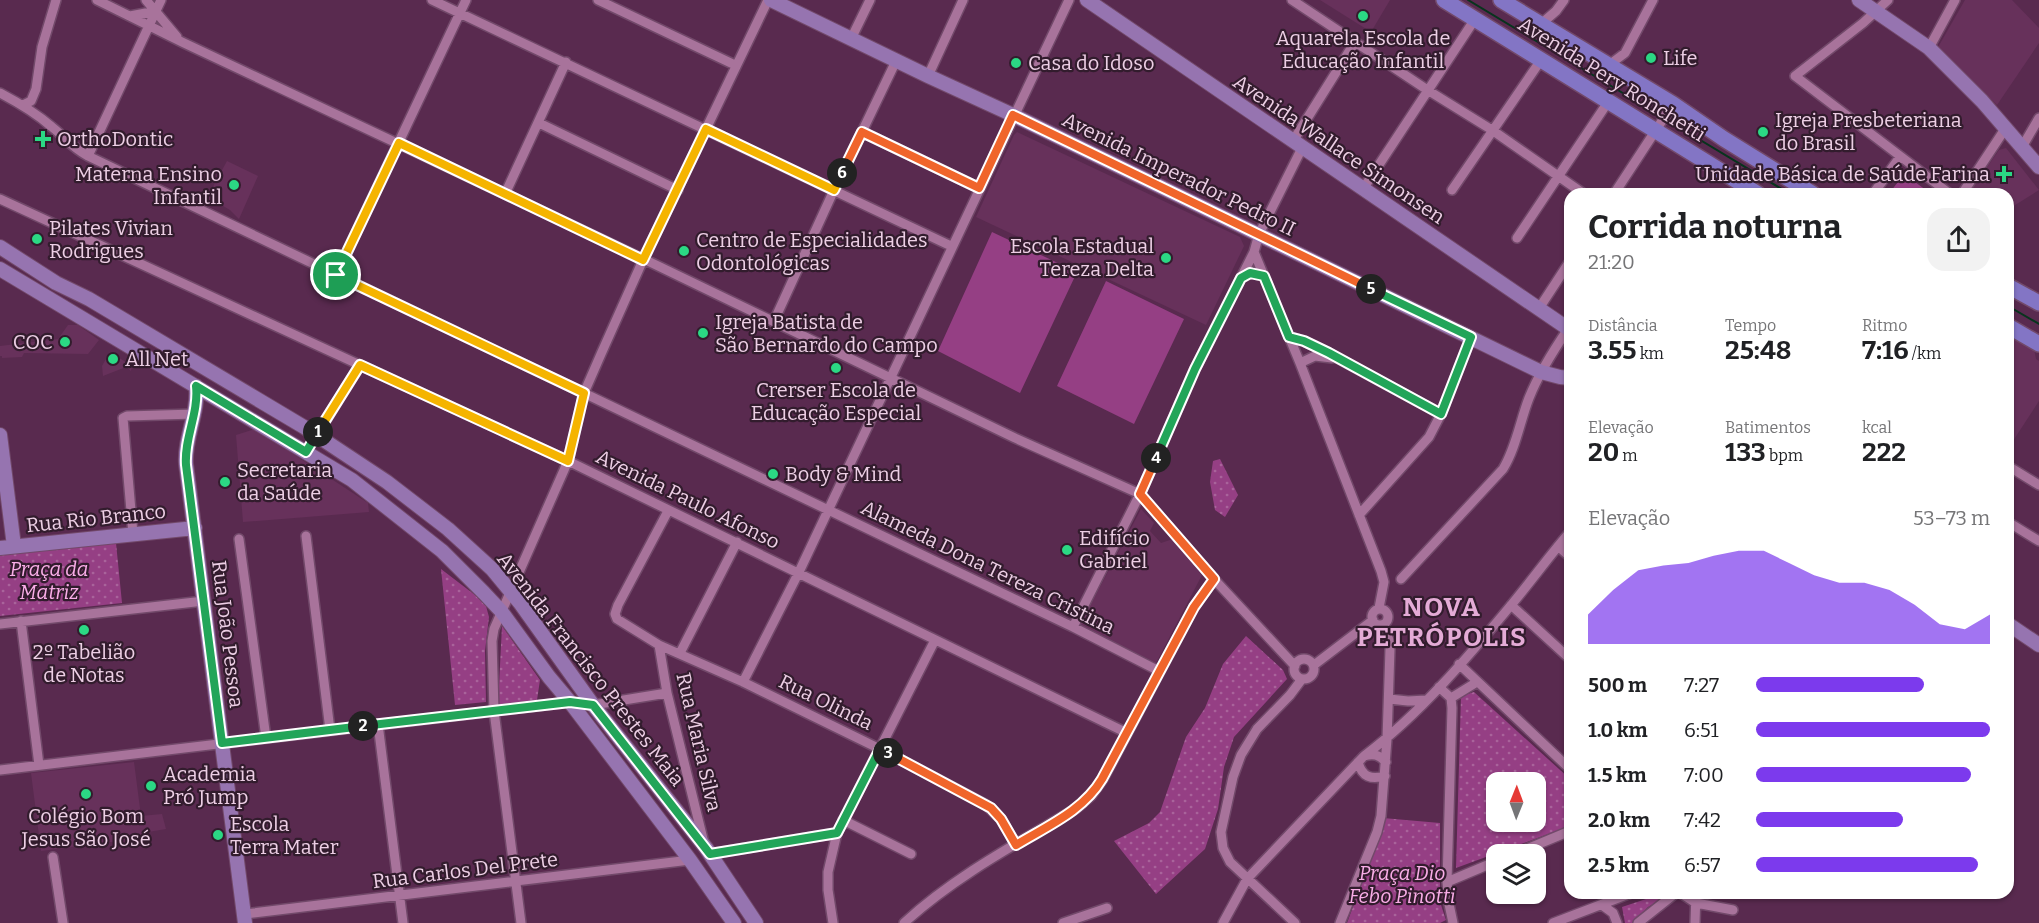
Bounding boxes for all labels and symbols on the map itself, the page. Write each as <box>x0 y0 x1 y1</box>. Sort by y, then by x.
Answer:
marker: Aquarela Escola de Educação Infantil <box>1356 9 1370 23</box>
street label: Avenida Pery Ronchetti <box>1514 12 1710 147</box>
place label: Aquarela Escola de Educação Infantil <box>1276 26 1450 73</box>
place label: Life <box>1663 46 1697 70</box>
place label: Casa do Idoso <box>1028 51 1154 75</box>
marker: Life <box>1644 51 1658 65</box>
marker: Casa do Idoso <box>1009 56 1023 70</box>
street label: Avenida Wallace Simonsen <box>1229 69 1450 229</box>
street label: Avenida Imperador Pedro II <box>1059 107 1299 241</box>
place label: Igreja Presbeteriana do Brasil <box>1775 108 1962 155</box>
marker: Igreja Presbeteriana do Brasil <box>1756 125 1770 139</box>
place label: OrthoDontic <box>57 127 173 151</box>
marker: OrthoDontic <box>34 130 52 148</box>
pin: 6 <box>827 158 857 188</box>
place label: Materna Ensino Infantil <box>75 162 222 209</box>
place label: Unidade Básica de Saúde Farina <box>1695 162 1990 186</box>
marker: Unidade Básica de Saúde Farina <box>1995 165 2013 183</box>
marker: Materna Ensino Infantil <box>227 178 241 192</box>
place label: Pilates Vivian Rodrigues <box>49 216 173 263</box>
place label: Centro de Especialidades Odontológicas <box>696 228 928 275</box>
marker: Pilates Vivian Rodrigues <box>30 232 44 246</box>
place label: Escola Estadual Tereza Delta <box>1010 234 1154 281</box>
marker: Centro de Especialidades Odontológicas <box>677 244 691 258</box>
pin <box>310 249 361 300</box>
marker: Escola Estadual Tereza Delta <box>1159 251 1173 265</box>
pin: 5 <box>1356 274 1386 304</box>
place label: Igreja Batista de São Bernardo do Campo <box>715 310 938 357</box>
marker: Igreja Batista de São Bernardo do Campo <box>696 326 710 340</box>
place label: COC <box>13 330 53 354</box>
marker: COC <box>58 335 72 349</box>
place label: All Net <box>125 347 188 371</box>
marker: All Net <box>106 352 120 366</box>
marker: Crerser Escola de Educação Especial <box>829 361 843 375</box>
place label: Crerser Escola de Educação Especial <box>751 378 921 425</box>
pin: 1 <box>303 417 333 447</box>
pin: 4 <box>1141 443 1171 473</box>
street label: Avenida Paulo Afonso <box>592 444 784 554</box>
place label: Secretaria da Saúde <box>237 458 332 505</box>
place label: Body & Mind <box>785 462 902 486</box>
marker: Body & Mind <box>766 467 780 481</box>
marker: Secretaria da Saúde <box>218 475 232 489</box>
street label: Alameda Dona Tereza Cristina <box>857 495 1119 639</box>
street label: Rua Rio Branco <box>25 499 167 537</box>
place label: Edifício Gabriel <box>1079 526 1150 573</box>
marker: Edifício Gabriel <box>1060 543 1074 557</box>
street label: Avenida Francisco Prestes Maia <box>492 547 690 791</box>
park label: Praça da Matriz <box>9 557 89 604</box>
street label: Rua João Pessoa <box>207 559 249 709</box>
district label: NOVA PETRÓPOLIS <box>1357 592 1527 653</box>
marker: 2º Tabelião de Notas <box>77 623 91 637</box>
place label: 2º Tabelião de Notas <box>33 640 135 687</box>
street label: Rua Olinda <box>775 669 877 735</box>
street label: Rua Maria Silva <box>671 670 727 814</box>
pin: 2 <box>348 711 378 741</box>
pin: 3 <box>873 738 903 768</box>
place label: Academia Pró Jump <box>163 762 256 809</box>
north arrow <box>1486 772 1546 832</box>
marker: Academia Pró Jump <box>144 779 158 793</box>
marker: Colégio Bom Jesus São José <box>79 787 93 801</box>
place label: Colégio Bom Jesus São José <box>20 804 151 851</box>
place label: Escola Terra Mater <box>230 812 339 859</box>
marker: Escola Terra Mater <box>211 828 225 842</box>
street label: Rua Carlos Del Prete <box>371 847 559 893</box>
park label: Praça Dio Febo Pinotti <box>1348 861 1456 908</box>

